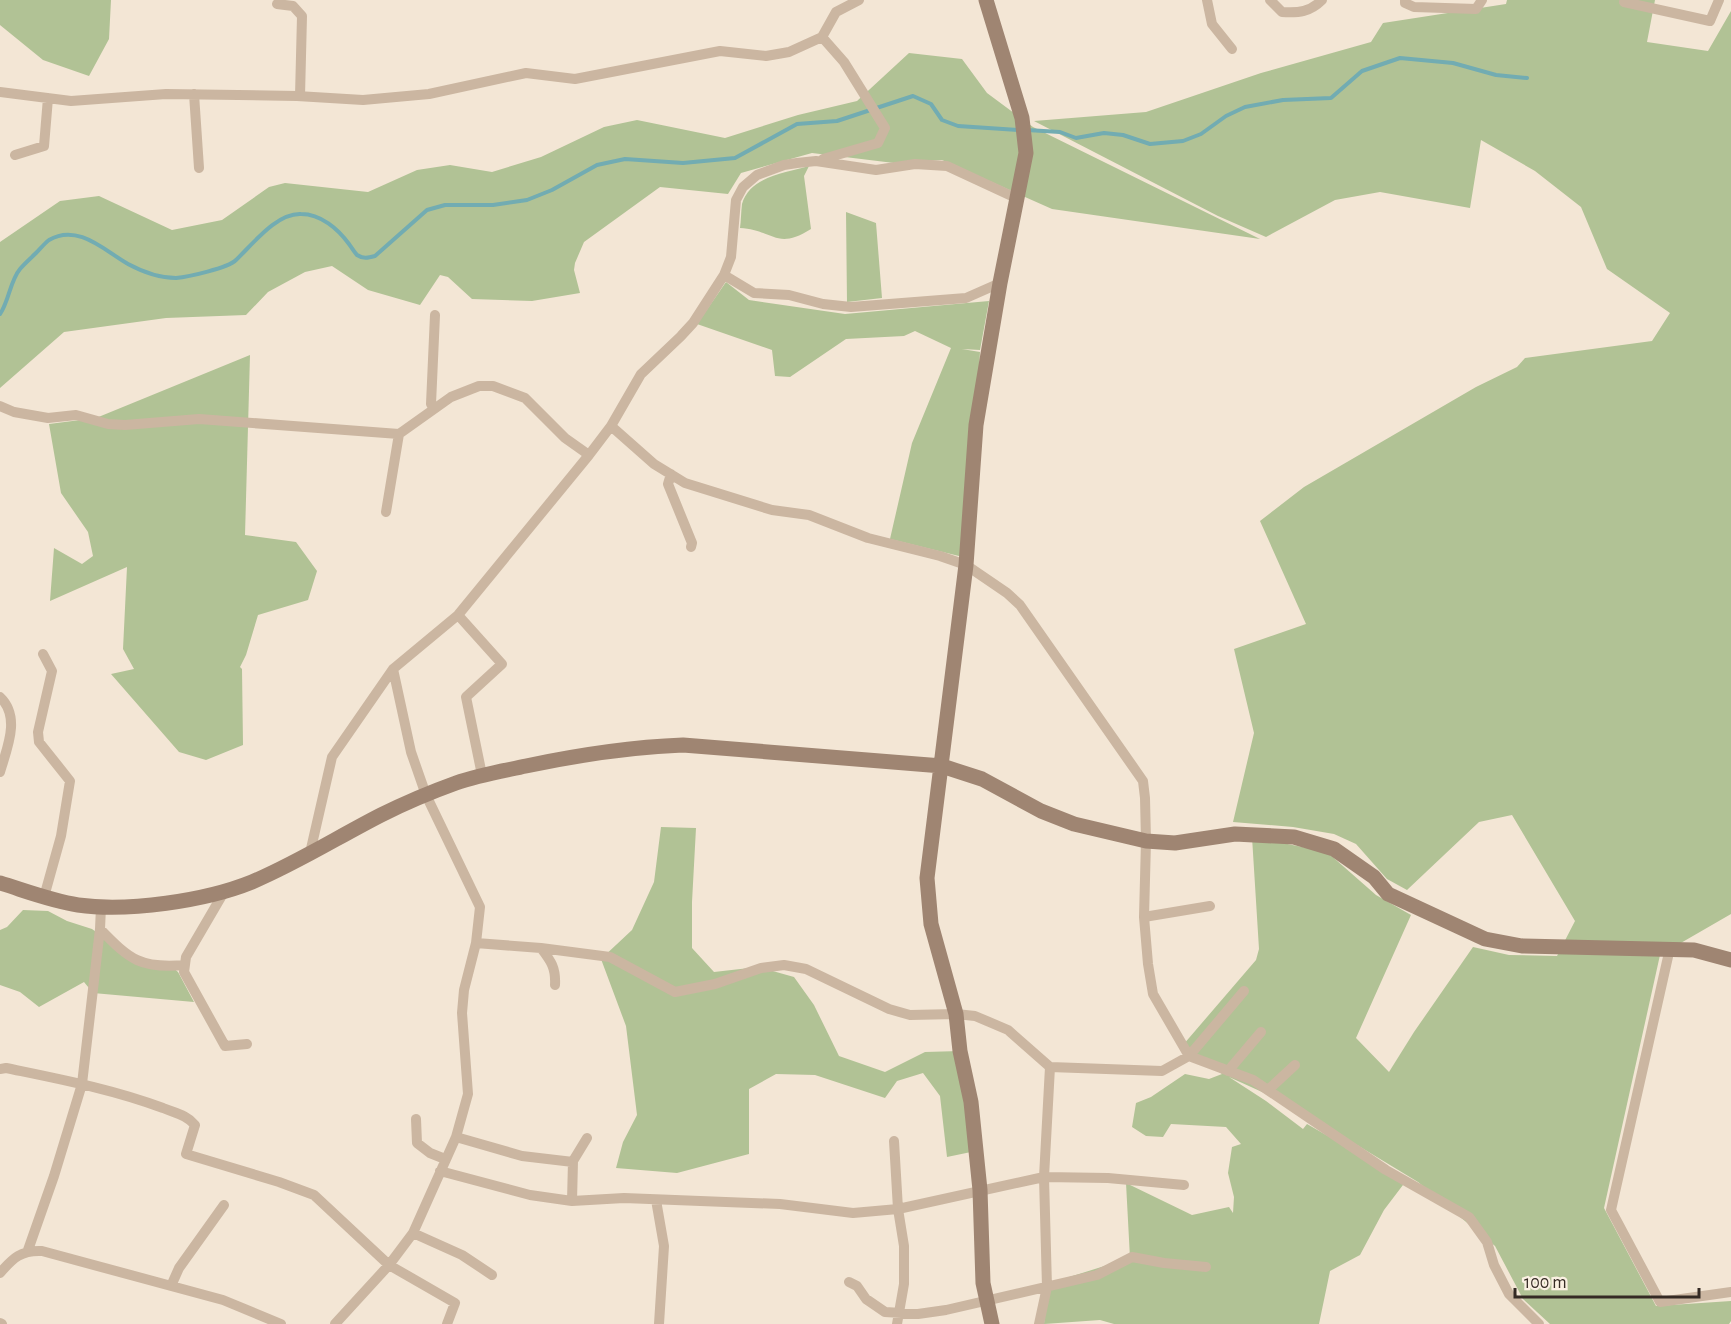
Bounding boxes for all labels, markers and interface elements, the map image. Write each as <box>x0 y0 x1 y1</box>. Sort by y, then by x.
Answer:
scale bar <box>1515 1261 1700 1299</box>
text: 100 m <box>1524 1274 1567 1292</box>

